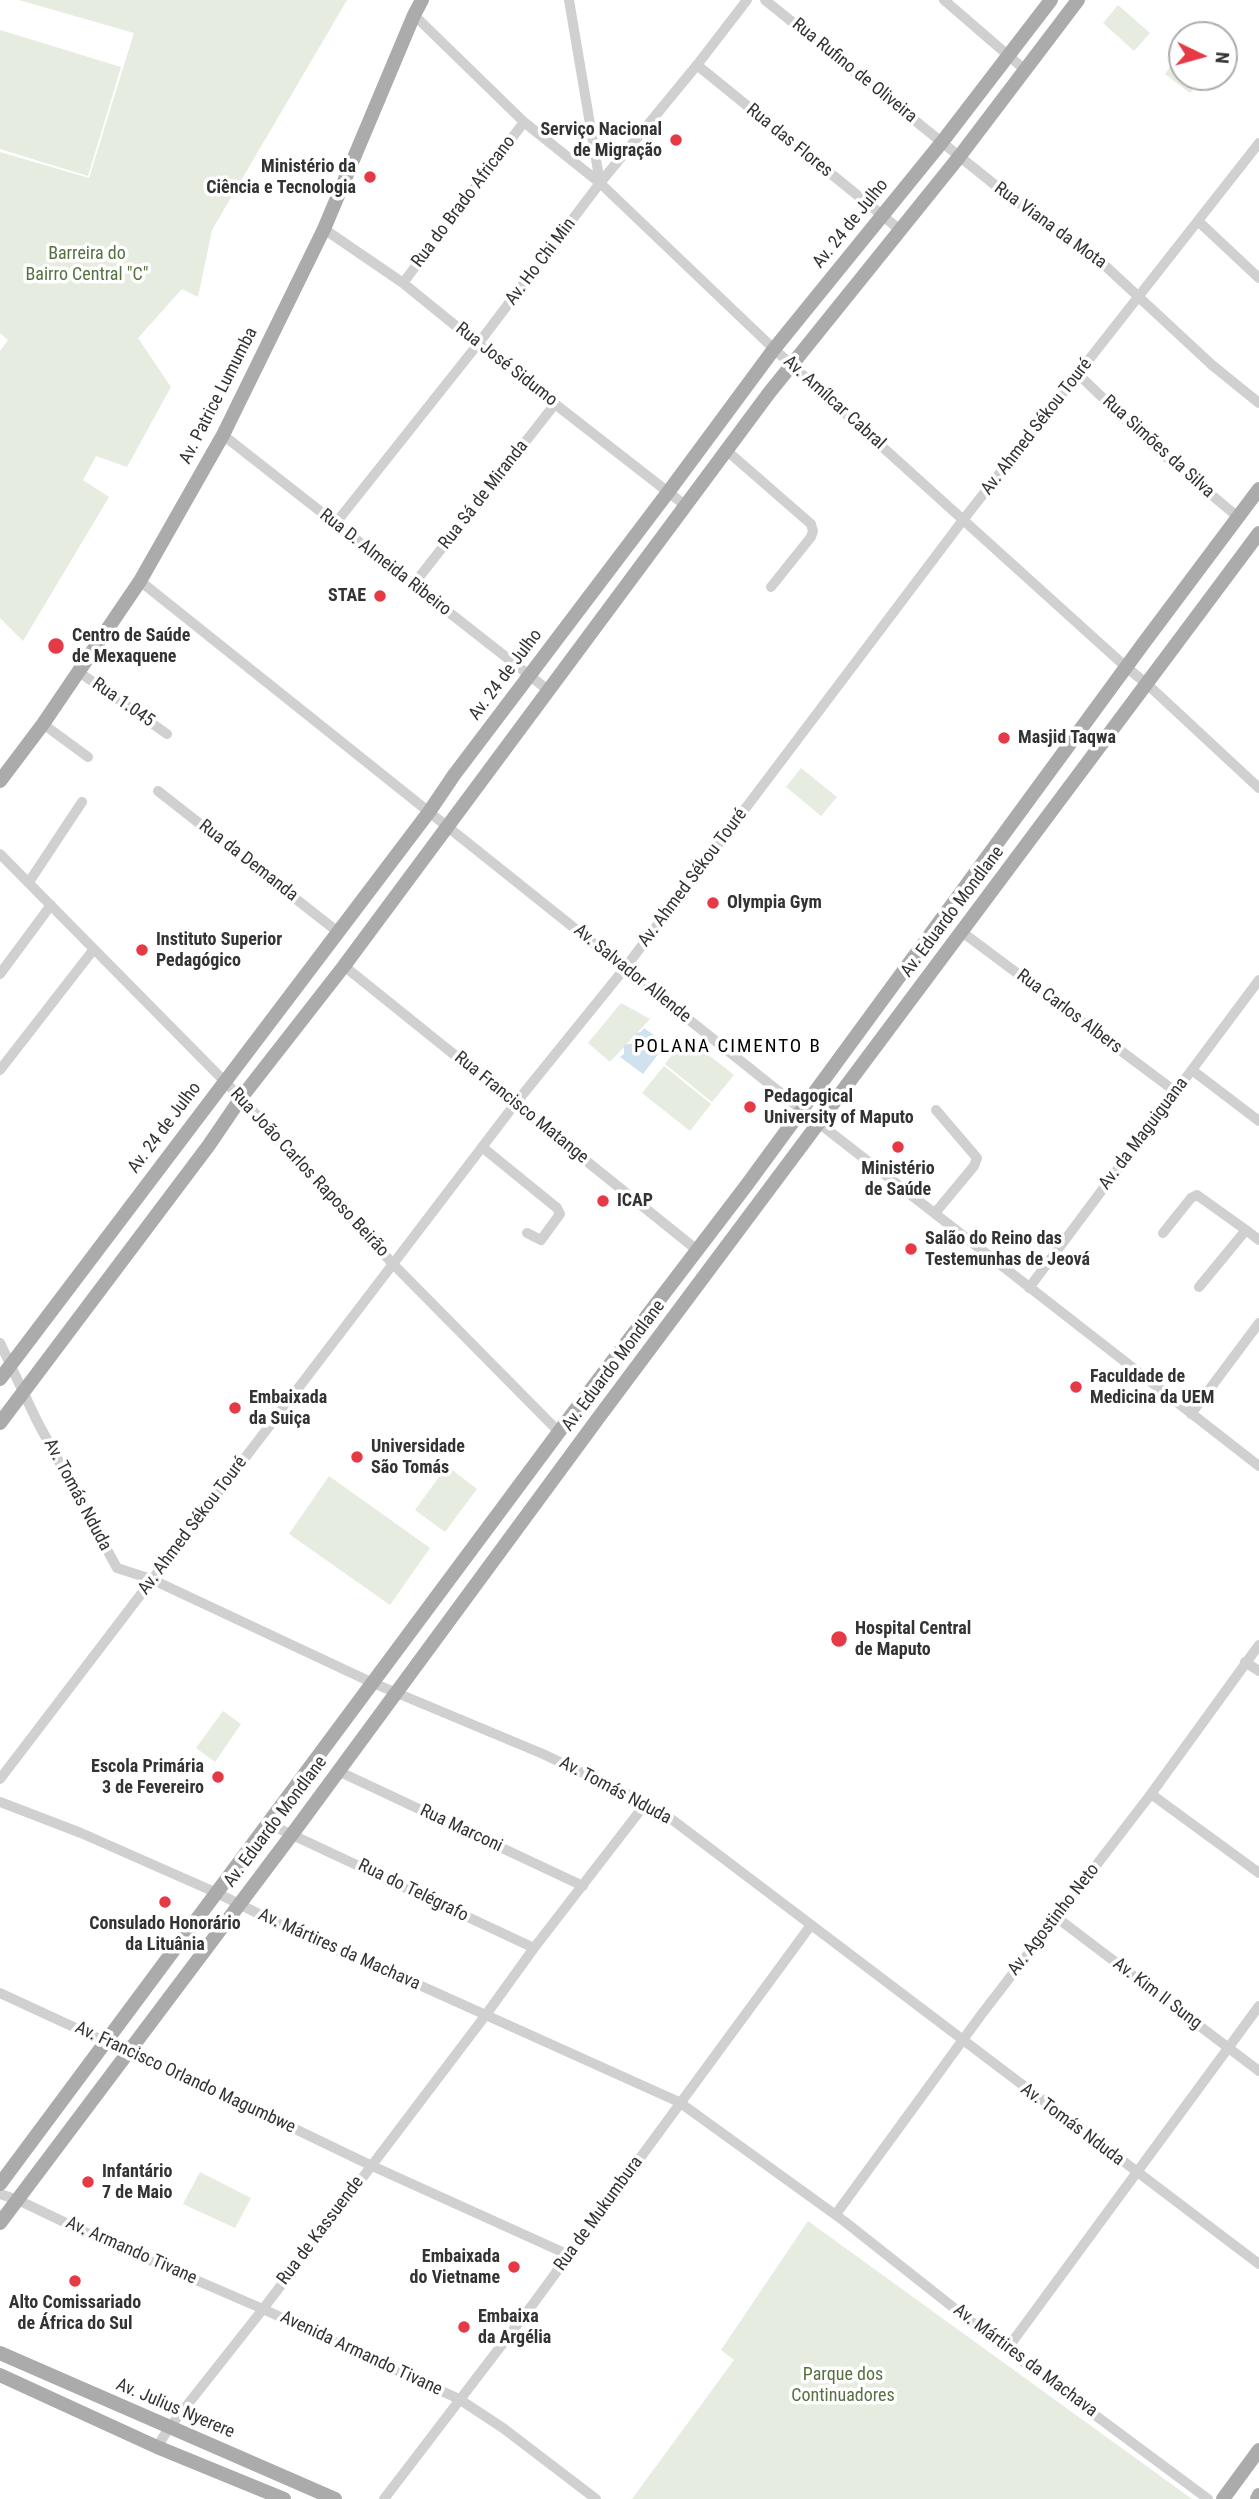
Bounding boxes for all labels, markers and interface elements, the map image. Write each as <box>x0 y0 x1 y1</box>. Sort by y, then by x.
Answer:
street label: Rua Rufino de Oliveira <box>787 14 921 128</box>
north arrow <box>1168 21 1238 91</box>
text: N <box>1210 51 1234 64</box>
street label: Rua das Flores <box>742 100 836 182</box>
place label: Serviço Nacional de Migração <box>540 119 662 162</box>
street label: Rua do Brado Africano <box>407 132 521 272</box>
marker: Serviço Nacional de Migração <box>668 132 684 148</box>
place label: Ministério da Ciência e Tecnologia <box>206 156 356 198</box>
marker: Ministério da Ciência e Tecnologia <box>362 169 378 185</box>
street label: Av. 24 de Julho <box>809 175 893 273</box>
street label: Rua Viana da Mota <box>990 178 1110 274</box>
street label: Av. Ho Chi Min <box>501 214 581 310</box>
park label: Barreira do Bairro Central "C" <box>26 243 148 286</box>
street label: Rua José Sidumo <box>451 319 561 411</box>
street label: Av. Patrice Lumumba <box>175 324 263 468</box>
street label: Av. Amílcar Cabral <box>778 351 890 455</box>
street label: Av. Ahmed Sékou Touré <box>977 354 1097 500</box>
street label: Rua Simões da Silva <box>1098 391 1218 503</box>
street label: Rua Sá de Miranda <box>435 436 533 554</box>
street label: Rua D. Almeida Ribeiro <box>315 505 455 621</box>
place label: STAE <box>328 585 366 607</box>
marker: STAE <box>372 588 388 604</box>
place label: Centro de Saúde de Mexaquene <box>72 625 190 668</box>
street label: Av. 24 de Julho <box>465 625 547 725</box>
marker: Centro de Saúde de Mexaquene <box>46 636 66 656</box>
street label: Rua 1.045 <box>88 674 158 732</box>
place label: Masjid Taqwa <box>1018 727 1116 749</box>
marker: Masjid Taqwa <box>996 730 1012 746</box>
street label: Av. Ahmed Sékou Touré <box>634 805 752 951</box>
street label: Rua da Demanda <box>194 816 302 906</box>
street label: Av. Eduardo Mondlane <box>897 842 1009 982</box>
place label: Olympia Gym <box>727 892 822 914</box>
marker: Olympia Gym <box>705 895 721 911</box>
street label: Av. Salvador Allende <box>569 920 695 1028</box>
place label: Instituto Superior Pedagógico <box>156 929 282 972</box>
marker: Instituto Superior Pedagógico <box>134 942 150 958</box>
street label: Rua Carlos Albers <box>1012 965 1126 1059</box>
district label: POLANA CIMENTO B <box>636 1036 820 1058</box>
street label: Rua Francisco Matange <box>450 1047 592 1169</box>
street label: Av. da Maguiguana <box>1095 1074 1193 1194</box>
street label: Av. 24 de Julho <box>124 1078 206 1178</box>
street label: Rua João Carlos Raposo Beirão <box>225 1084 393 1262</box>
place label: Pedagogical University of Maputo <box>764 1086 914 1128</box>
marker: Pedagogical University of Maputo <box>742 1099 758 1115</box>
marker: Ministério de Saúde <box>890 1139 906 1155</box>
place label: Ministério de Saúde <box>861 1158 935 1200</box>
place label: ICAP <box>617 1190 653 1212</box>
marker: ICAP <box>595 1193 611 1209</box>
place label: Salão do Reino das Testemunhas de Jeová <box>925 1228 1090 1270</box>
marker: Salão do Reino das Testemunhas de Jeová <box>903 1241 919 1257</box>
street label: Av. Eduardo Mondlane <box>558 1296 670 1436</box>
place label: Faculdade de Medicina da UEM <box>1090 1366 1214 1408</box>
marker: Faculdade de Medicina da UEM <box>1068 1379 1084 1395</box>
place label: Embaixada da Suiça <box>249 1387 327 1430</box>
marker: Embaixada da Suiça <box>227 1400 243 1416</box>
street label: Av. Tomás Nduda <box>38 1435 116 1555</box>
place label: Universidade São Tomás <box>371 1436 465 1478</box>
marker: Universidade São Tomás <box>349 1449 365 1465</box>
street label: Av. Ahmed Sékou Touré <box>134 1453 252 1599</box>
place label: Hospital Central de Maputo <box>855 1618 971 1660</box>
marker: Hospital Central de Maputo <box>829 1629 849 1649</box>
street label: Av. Eduardo Mondlane <box>220 1752 332 1892</box>
street label: Av. Tomás Nduda <box>555 1752 675 1830</box>
place label: Escola Primária 3 de Fevereiro <box>91 1756 204 1798</box>
marker: Escola Primária 3 de Fevereiro <box>210 1769 226 1785</box>
street label: Rua Marconi <box>416 1800 506 1858</box>
street label: Rua do Telégrafo <box>354 1855 472 1927</box>
street label: Av. Agostinho Neto <box>1004 1860 1104 1980</box>
marker: Consulado Honorário da Lituânia <box>157 1894 173 1910</box>
street label: Av. Mártires da Machava <box>255 1905 423 1995</box>
place label: Consulado Honorário da Lituânia <box>89 1913 241 1955</box>
street label: Av. Kim II Sung <box>1108 1953 1206 2035</box>
street label: Av. Francisco Orlando Magumbwe <box>71 2017 299 2139</box>
street label: Av. Tomás Nduda <box>1016 2079 1128 2171</box>
street label: Rua de Mukumbura <box>550 2152 648 2276</box>
place label: Infantário 7 de Maio <box>102 2161 173 2204</box>
street label: Rua de Kassuende <box>273 2172 369 2290</box>
marker: Infantário 7 de Maio <box>80 2174 96 2190</box>
street label: Av. Armando Tivane <box>62 2212 200 2290</box>
place label: Embaixada do Vietname <box>410 2246 500 2288</box>
marker: Embaixada do Vietname <box>506 2259 522 2275</box>
marker: Alto Comissariado de África do Sul <box>67 2273 83 2289</box>
place label: Alto Comissariado de África do Sul <box>9 2292 141 2334</box>
street label: Av. Mártires da Machava <box>949 2300 1101 2422</box>
place label: Embaixa da Argélia <box>478 2306 551 2348</box>
street label: Avenida Armando Tivane <box>277 2307 445 2401</box>
marker: Embaixa da Argélia <box>456 2319 472 2335</box>
park label: Parque dos Continuadores <box>791 2364 895 2406</box>
street label: Av. Julius Nyerere <box>112 2374 238 2444</box>

